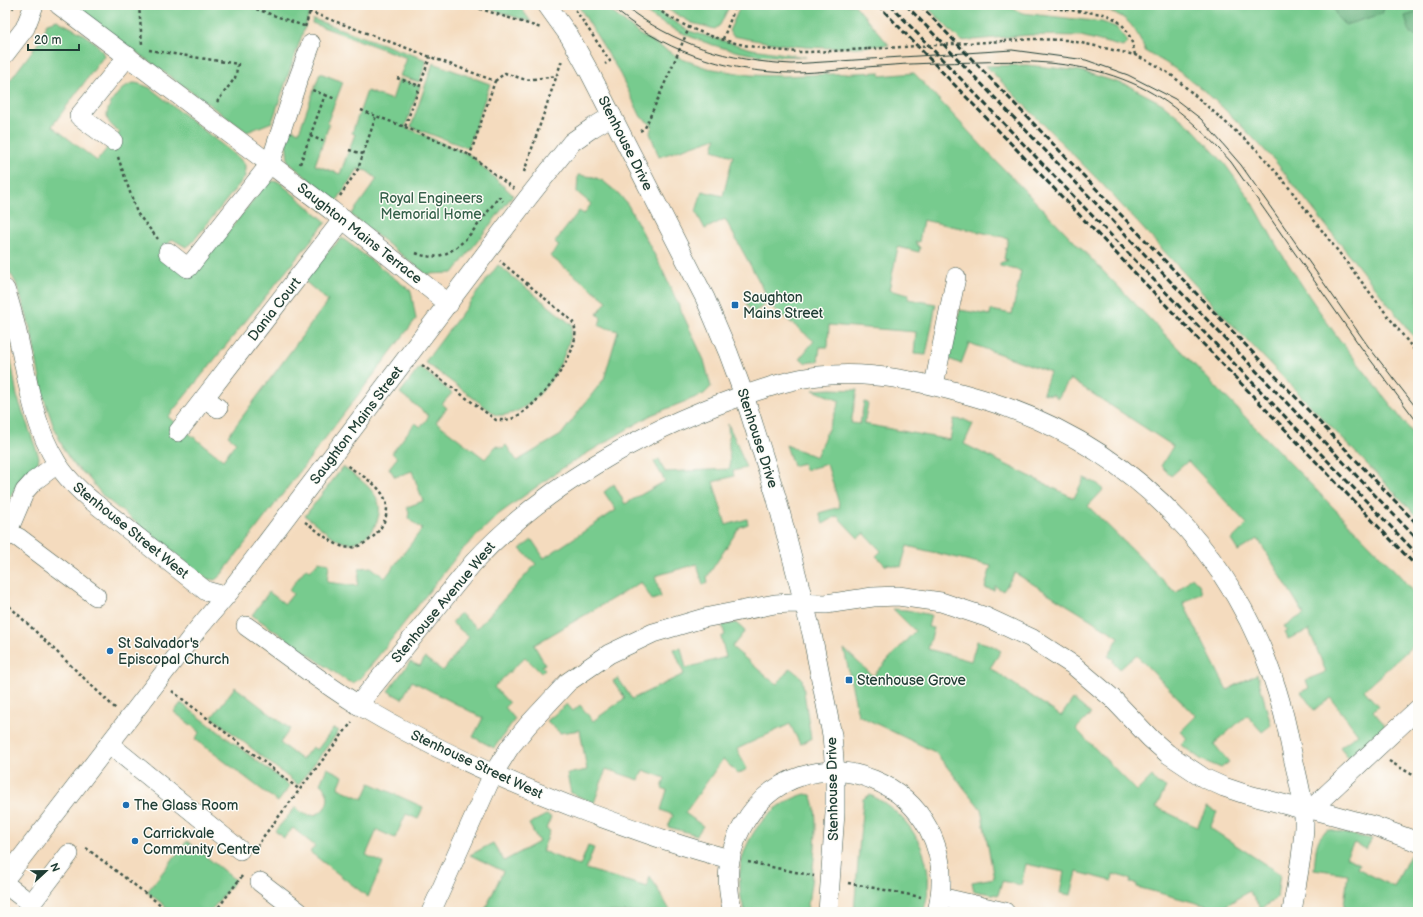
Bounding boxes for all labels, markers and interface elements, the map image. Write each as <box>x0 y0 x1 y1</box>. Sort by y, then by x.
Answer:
scale bar <box>28 26 79 52</box>
text: 20 m <box>34 33 61 48</box>
street label: Stenhouse Drive <box>594 93 657 193</box>
street label: Saughton Mains Terrace <box>294 179 425 287</box>
park label: Royal Engineers Memorial Home <box>379 190 483 223</box>
street label: Dania Court <box>244 274 305 344</box>
place label: Saughton Mains Street <box>743 289 824 322</box>
marker: Saughton Mains Street <box>730 300 740 310</box>
street label: Saughton Mains Street <box>306 362 407 488</box>
street label: Stenhouse Drive <box>733 386 782 490</box>
street label: Stenhouse Street West <box>69 479 192 583</box>
street label: Stenhouse Avenue West <box>388 538 499 666</box>
place label: St Salvador's Episcopal Church <box>118 635 230 668</box>
marker: St Salvador's Episcopal Church <box>105 646 115 656</box>
place label: Stenhouse Grove <box>857 672 966 689</box>
marker: Stenhouse Grove <box>844 675 854 685</box>
street label: Stenhouse Street West <box>408 726 546 803</box>
street label: Stenhouse Drive <box>823 737 842 841</box>
place label: The Glass Room <box>134 797 238 814</box>
marker: The Glass Room <box>121 800 131 810</box>
place label: Carrickvale Community Centre <box>143 825 260 858</box>
marker: Carrickvale Community Centre <box>130 836 140 846</box>
north arrow <box>26 851 66 891</box>
text: N <box>47 861 62 874</box>

